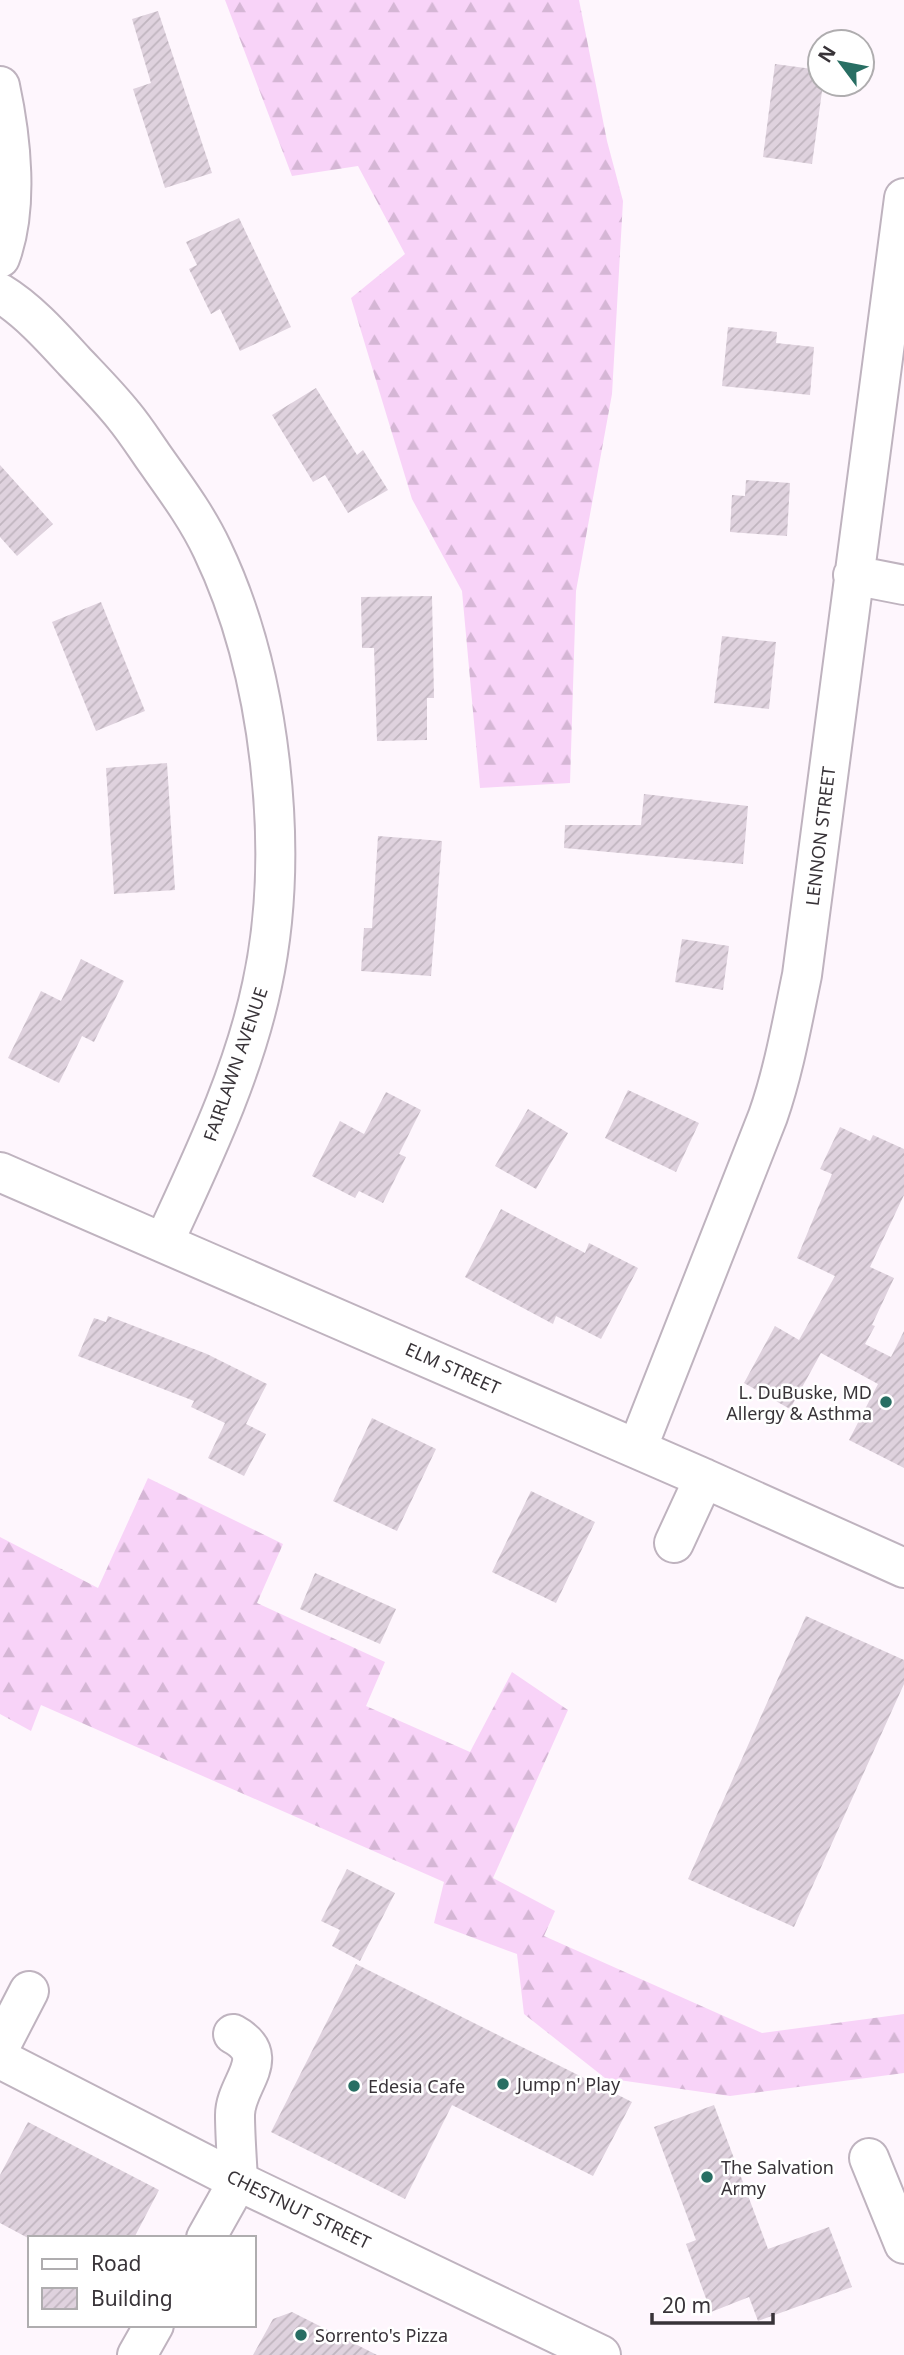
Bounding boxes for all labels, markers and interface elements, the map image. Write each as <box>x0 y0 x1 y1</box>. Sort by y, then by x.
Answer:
north arrow <box>806 28 876 98</box>
text: N <box>811 41 842 67</box>
street label: LENNON STREET <box>800 765 840 907</box>
street label: FAIRLAWN AVENUE <box>197 984 273 1144</box>
street label: ELM STREET <box>402 1336 504 1400</box>
place label: L. DuBuske, MD Allergy & Asthma <box>726 1380 872 1425</box>
marker: L. DuBuske, MD Allergy & Asthma <box>878 1394 894 1410</box>
place label: Jump n' Play <box>515 2072 621 2096</box>
place label: Edesia Cafe <box>368 2074 465 2098</box>
marker: Jump n' Play <box>495 2076 511 2092</box>
marker: Edesia Cafe <box>346 2078 362 2094</box>
place label: The Salvation Army <box>721 2155 834 2200</box>
street label: CHESTNUT STREET <box>223 2164 375 2254</box>
marker: The Salvation Army <box>699 2169 715 2185</box>
legend <box>28 2236 256 2327</box>
text: Road <box>91 2249 141 2277</box>
scale bar <box>652 2282 773 2326</box>
text: Building <box>91 2284 173 2312</box>
text: 20 m <box>662 2291 711 2319</box>
place label: Sorrento's Pizza <box>315 2323 448 2347</box>
marker: Sorrento's Pizza <box>293 2327 309 2343</box>

